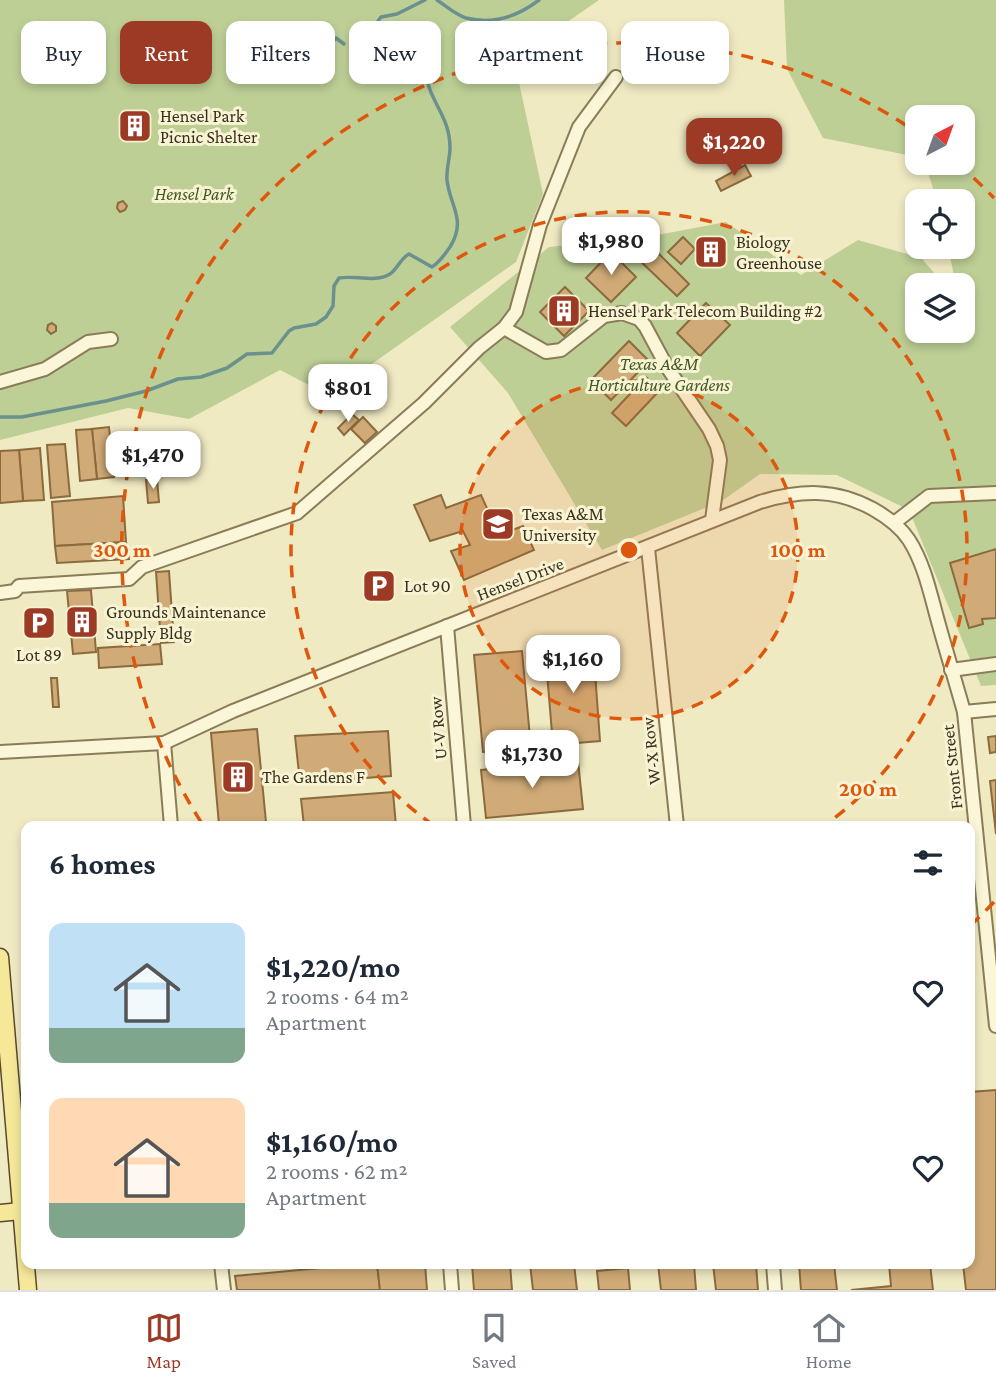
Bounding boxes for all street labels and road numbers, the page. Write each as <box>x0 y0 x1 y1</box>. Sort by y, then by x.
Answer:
street label: Hensel Drive <box>474 553 566 605</box>
street label: U-V Row <box>425 695 451 760</box>
street label: W-X Row <box>637 716 664 786</box>
street label: Front Street <box>938 723 966 810</box>

